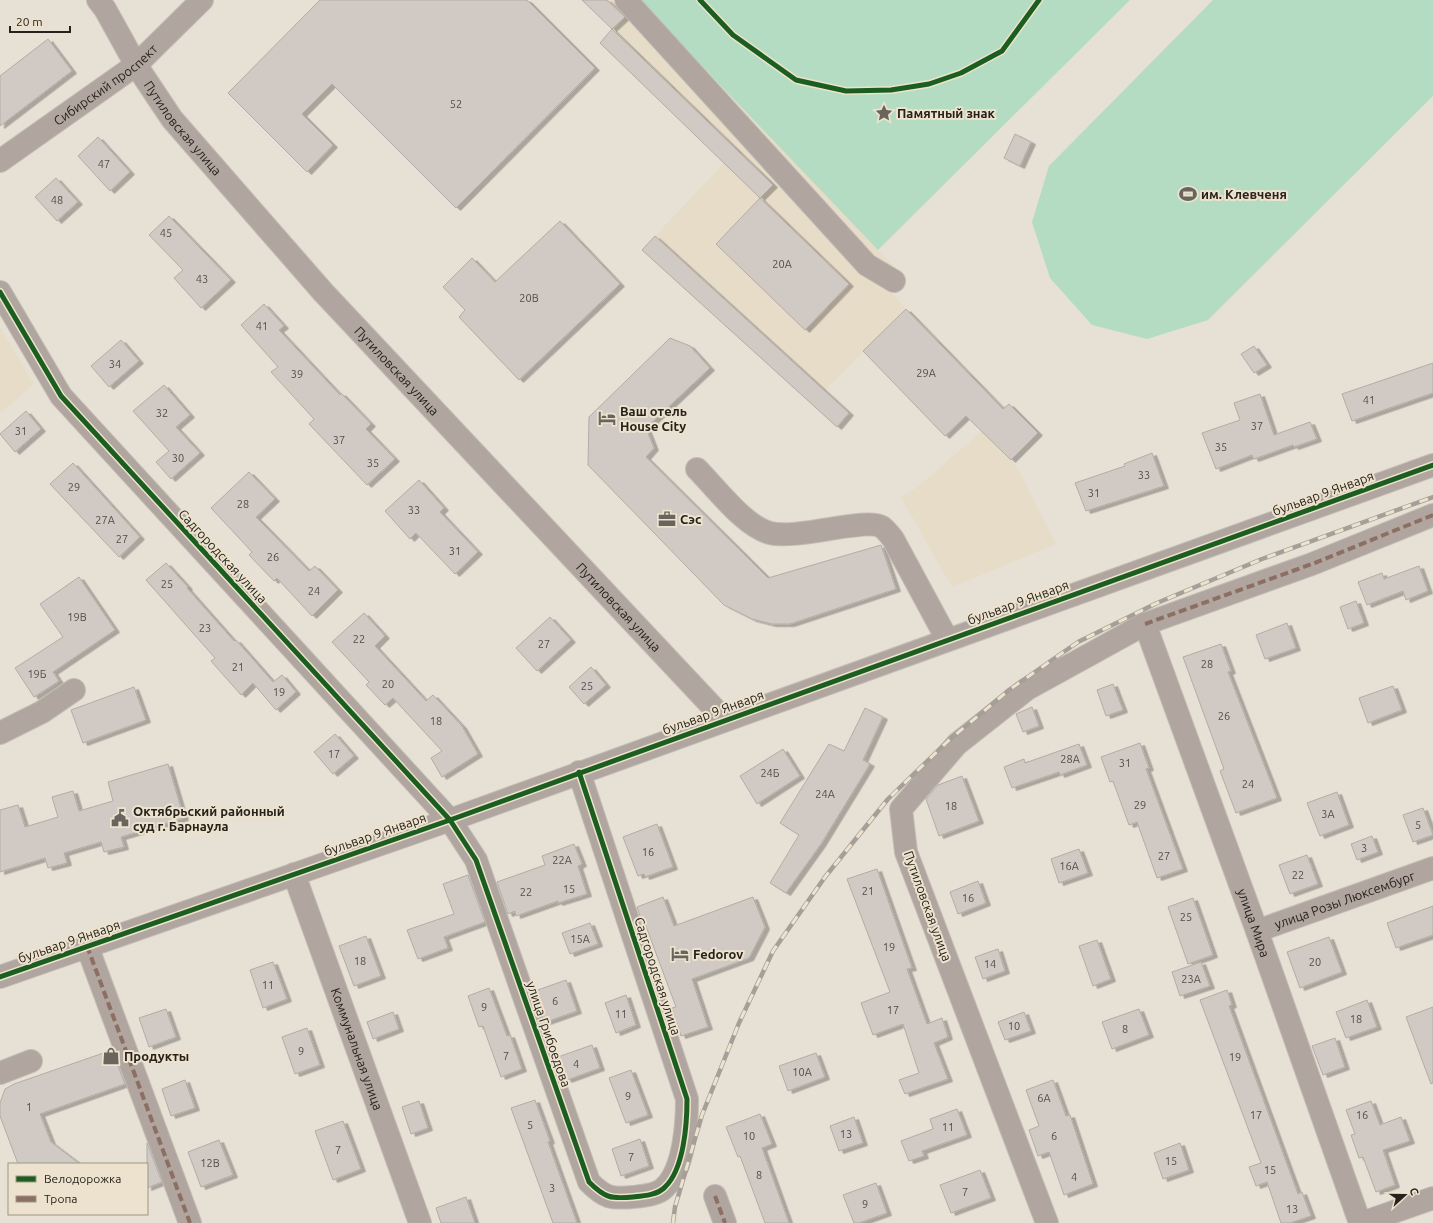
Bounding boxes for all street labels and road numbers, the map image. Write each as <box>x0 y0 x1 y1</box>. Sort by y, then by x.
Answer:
street label: Сибирский проспект <box>51 41 160 128</box>
street label: Путиловская улица <box>141 78 225 178</box>
street label: Путиловская улица <box>352 324 442 418</box>
street label: бульвар 9 Января <box>1270 468 1376 518</box>
street label: Садгородская улица <box>176 506 270 606</box>
street label: Путиловская улица <box>574 560 664 654</box>
street label: бульвар 9 Января <box>965 577 1071 627</box>
street label: бульвар 9 Января <box>660 687 766 737</box>
street label: бульвар 9 Января <box>322 810 428 858</box>
street label: Путиловская улица <box>902 849 954 963</box>
street label: улица Розы Люксембург <box>1273 868 1417 931</box>
street label: улица Мира <box>1235 887 1273 959</box>
street label: Садгородская улица <box>632 915 684 1037</box>
street label: бульвар 9 Января <box>16 917 122 965</box>
street label: улица Грибоедова <box>524 979 574 1089</box>
street label: Коммунальная улица <box>329 986 386 1112</box>

